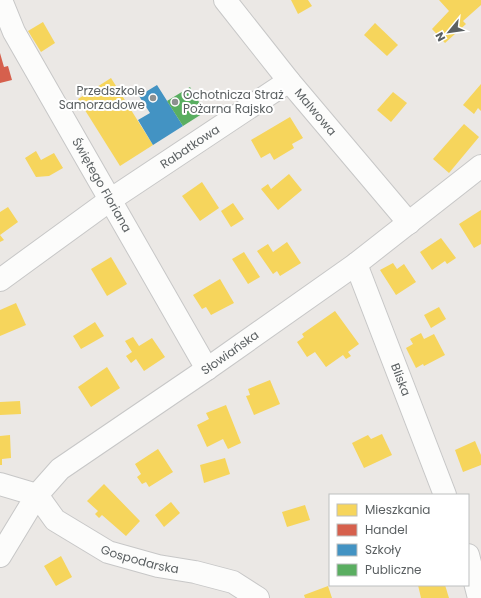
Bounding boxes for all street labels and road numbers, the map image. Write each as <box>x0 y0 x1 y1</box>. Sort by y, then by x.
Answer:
street label: Malwowa <box>291 85 341 139</box>
street label: Rabatkowa <box>157 121 223 172</box>
street label: Świętego Floriana <box>68 135 136 235</box>
street label: Słowiańska <box>198 326 262 379</box>
street label: Bliska <box>387 361 415 398</box>
street label: Gospodarska <box>97 540 180 577</box>

